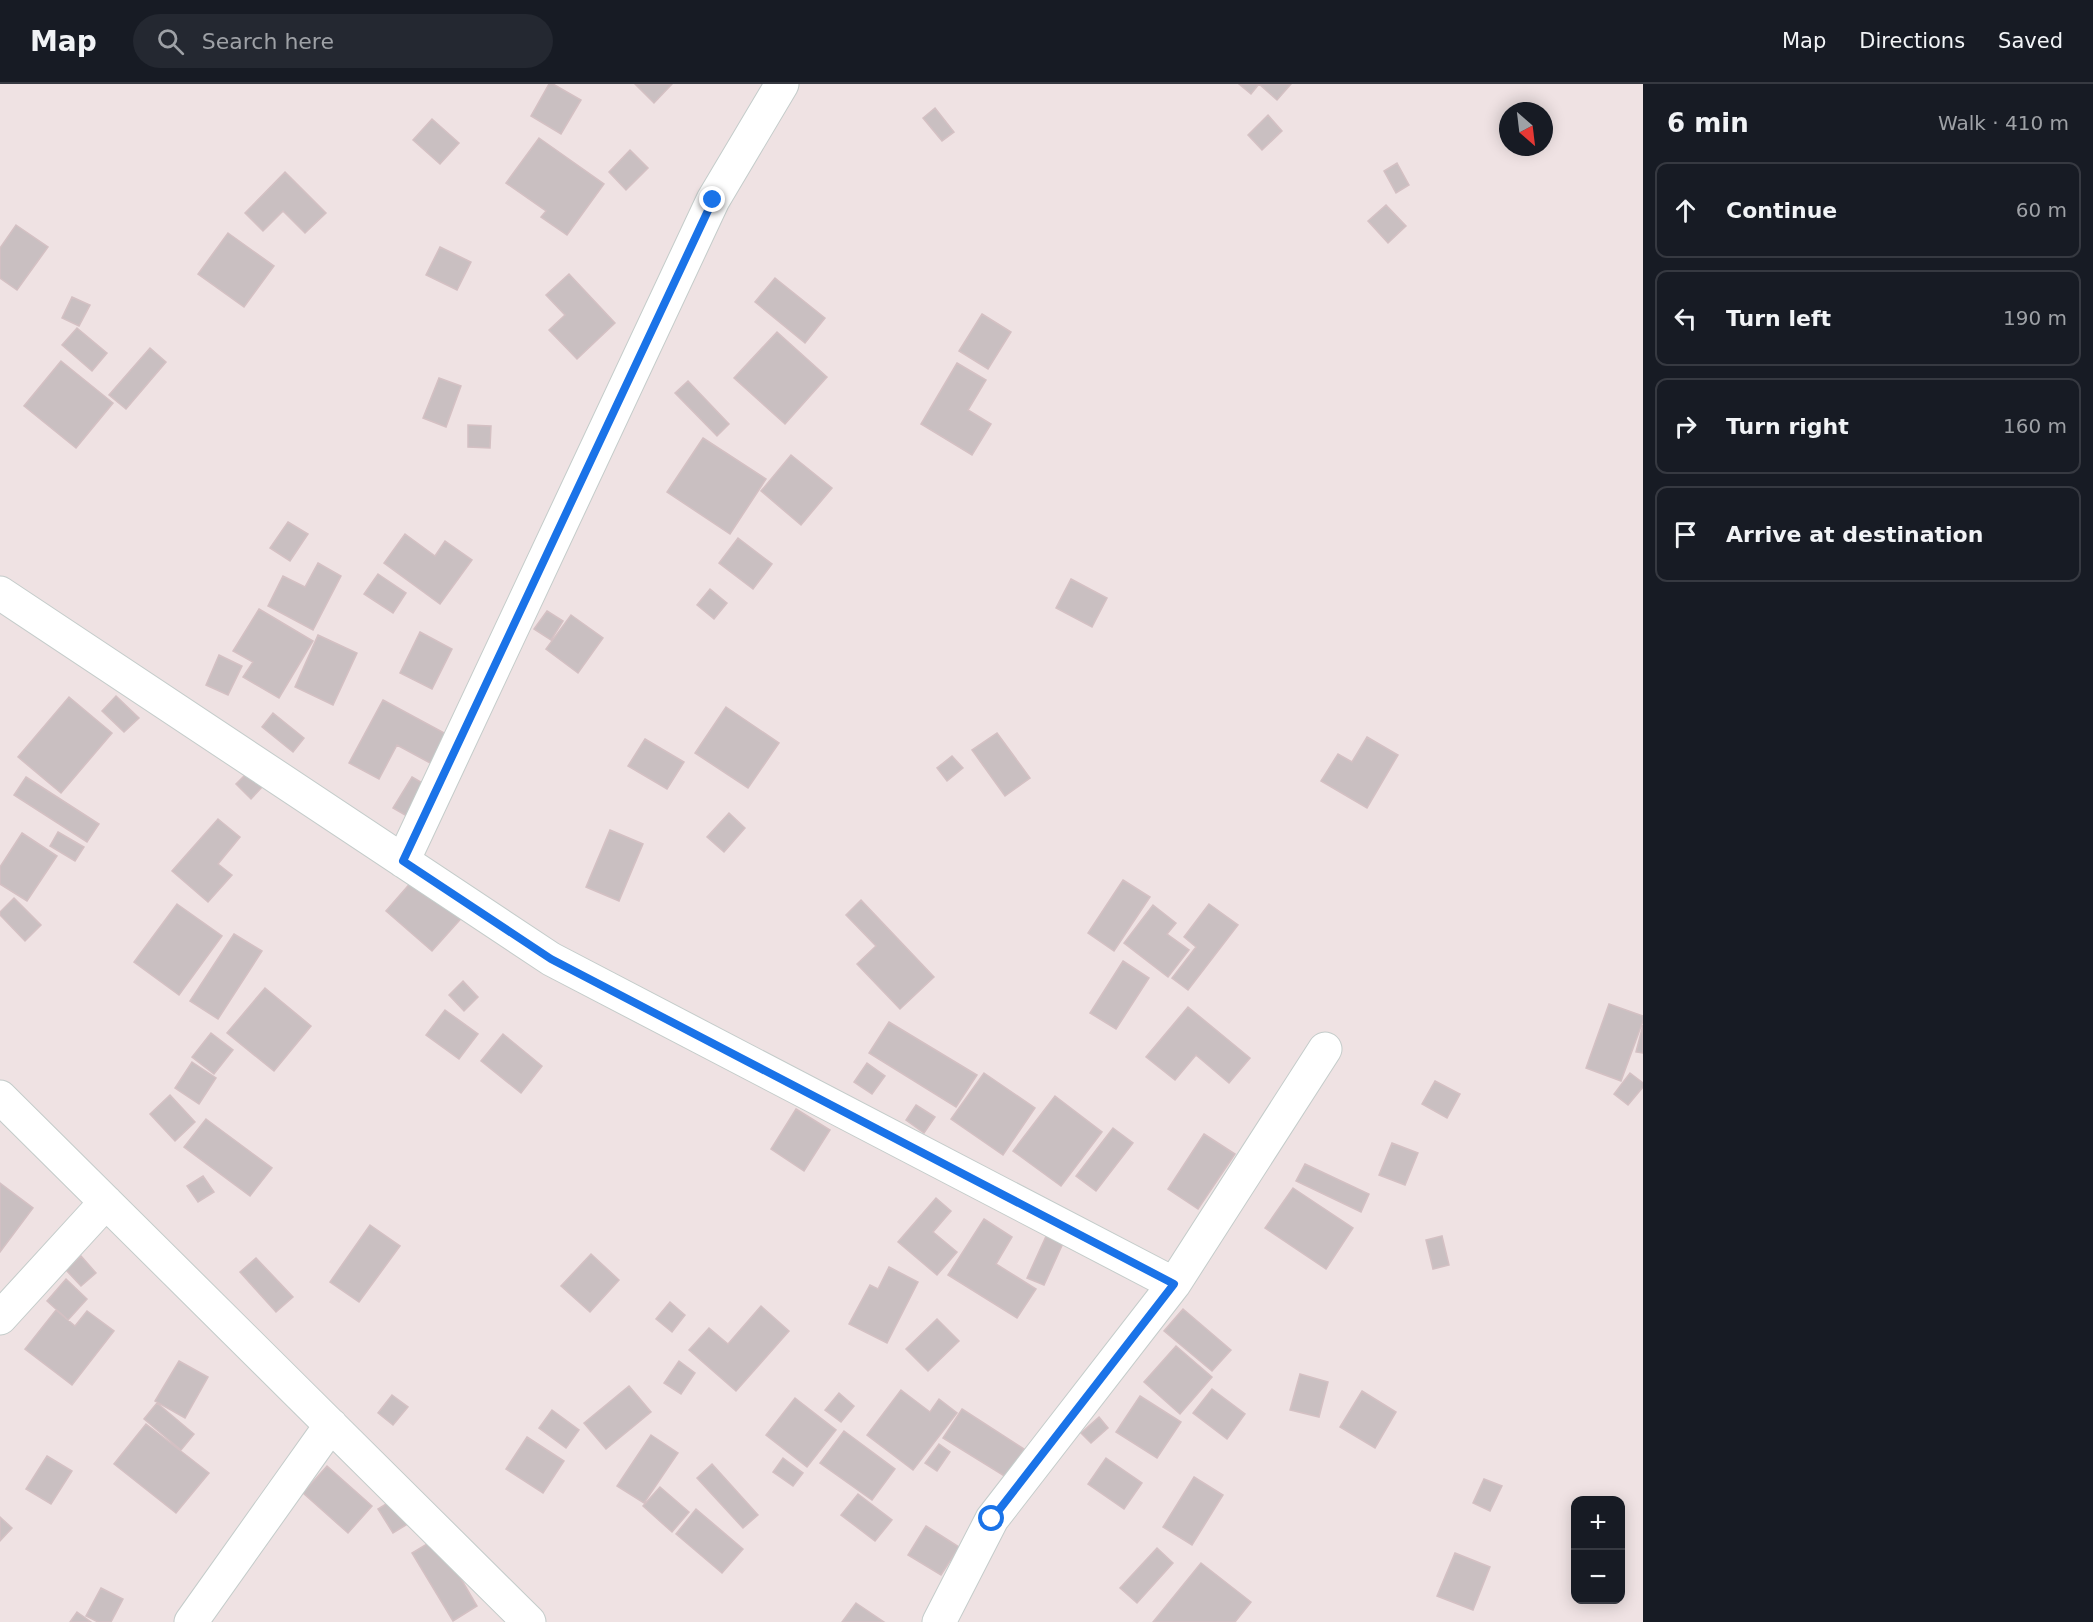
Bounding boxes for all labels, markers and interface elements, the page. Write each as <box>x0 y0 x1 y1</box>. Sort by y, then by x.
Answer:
search box <box>133 14 553 68</box>
text: Map <box>30 25 97 58</box>
icon: search <box>154 25 187 58</box>
text: Search here <box>202 29 334 54</box>
text: Map <box>1782 29 1826 53</box>
text: Directions <box>1859 29 1965 53</box>
text: Saved <box>1998 29 2063 53</box>
north arrow <box>1499 102 1553 156</box>
text: 6 min <box>1667 108 1749 138</box>
text: Walk · 410 m <box>1938 111 2069 135</box>
route end <box>699 186 725 212</box>
icon: ahead <box>1669 194 1702 227</box>
text: Continue <box>1726 198 1837 223</box>
text: 60 m <box>2016 198 2067 222</box>
icon: left <box>1669 302 1702 335</box>
text: Turn left <box>1726 306 1831 331</box>
text: 190 m <box>2003 306 2067 330</box>
icon: right <box>1669 410 1702 443</box>
text: Turn right <box>1726 414 1849 439</box>
text: 160 m <box>2003 414 2067 438</box>
icon: arrive <box>1669 518 1702 551</box>
text: Arrive at destination <box>1726 522 1983 547</box>
map controls <box>1571 1496 1625 1604</box>
button: + <box>1571 1496 1625 1550</box>
route start <box>978 1505 1004 1531</box>
button: − <box>1571 1550 1625 1604</box>

